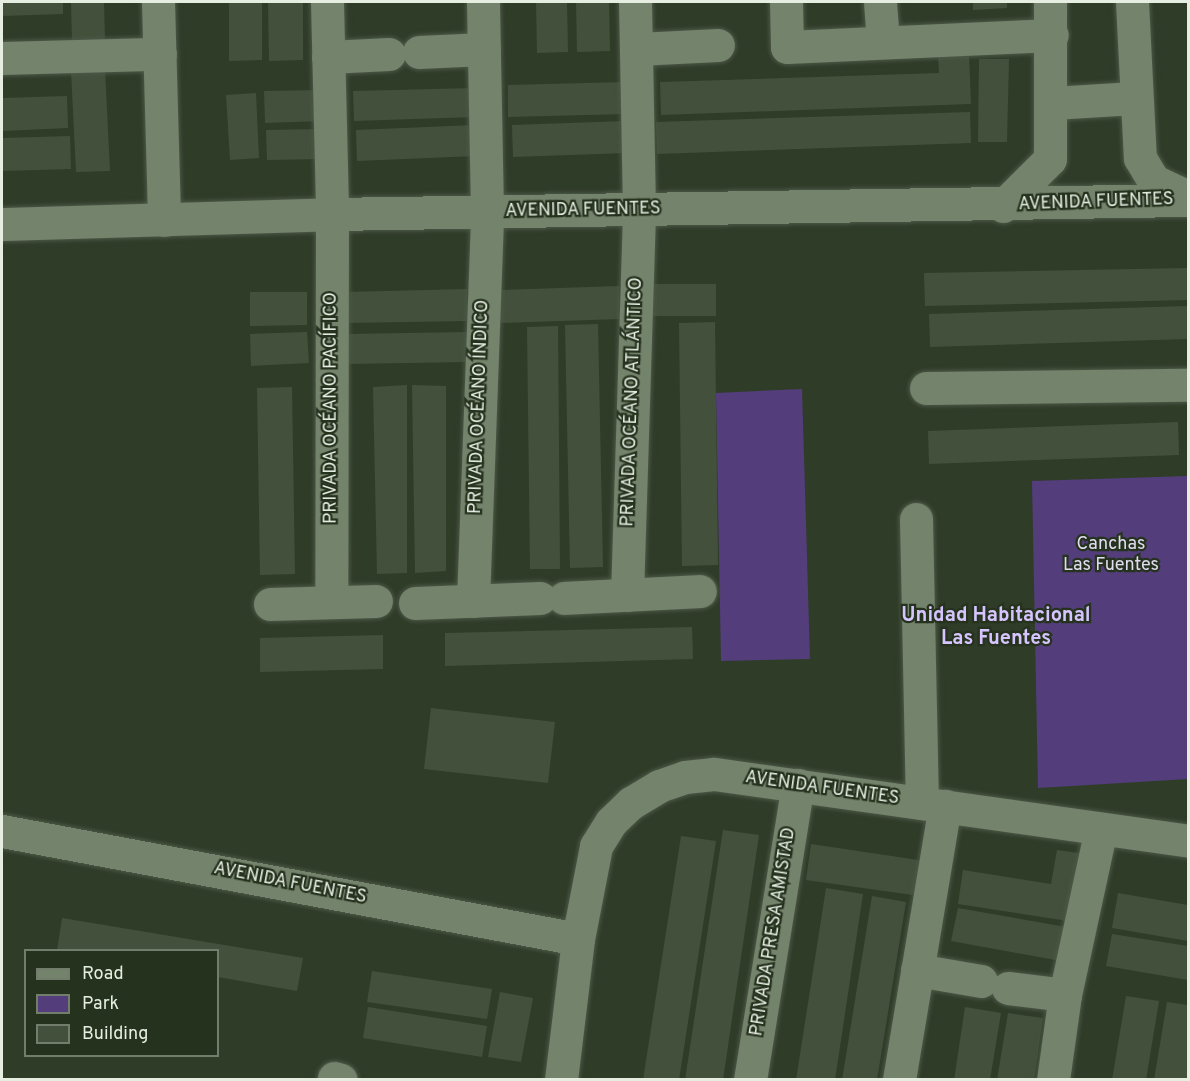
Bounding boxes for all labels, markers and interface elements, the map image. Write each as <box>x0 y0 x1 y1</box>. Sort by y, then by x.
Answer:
street label: AVENIDA FUENTES <box>1018 189 1174 217</box>
street label: AVENIDA FUENTES <box>505 199 661 223</box>
street label: PRIVADA OCÉANO ATLÁNTICO <box>618 276 648 528</box>
street label: PRIVADA OCÉANO PACÍFICO <box>321 292 343 524</box>
street label: PRIVADA OCÉANO ÍNDICO <box>465 299 495 515</box>
park label: Canchas Las Fuentes <box>1063 535 1159 578</box>
district label: Unidad Habitacional Las Fuentes <box>901 605 1091 652</box>
street label: AVENIDA FUENTES <box>743 767 901 811</box>
street label: PRIVADA PRESA AMISTAD <box>747 825 801 1039</box>
street label: AVENIDA FUENTES <box>211 859 369 909</box>
legend <box>24 949 219 1057</box>
text: Road <box>82 963 124 986</box>
text: Park <box>82 993 119 1016</box>
text: Building <box>82 1023 148 1046</box>

